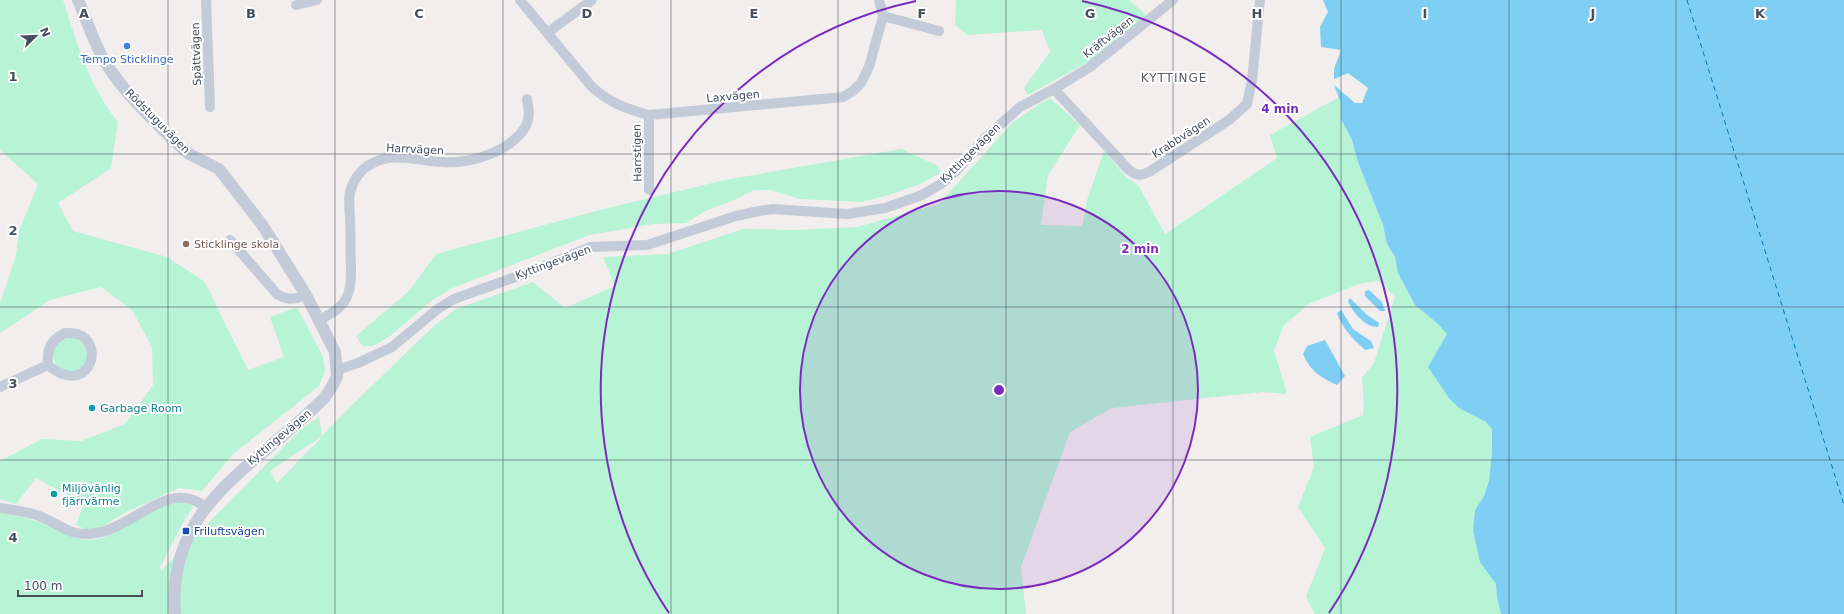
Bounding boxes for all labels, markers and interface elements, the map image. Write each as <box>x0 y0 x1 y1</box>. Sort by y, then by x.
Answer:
text: A <box>79 6 89 21</box>
text: B <box>246 6 256 21</box>
text: C <box>414 6 424 21</box>
text: D <box>582 6 593 21</box>
text: E <box>750 6 758 21</box>
text: F <box>918 6 926 21</box>
text: G <box>1085 6 1095 21</box>
text: H <box>1252 6 1262 21</box>
text: I <box>1423 6 1427 21</box>
text: J <box>1590 6 1595 21</box>
text: K <box>1755 6 1766 21</box>
street label: Kräftvägen <box>1080 14 1136 61</box>
north arrow <box>16 16 56 56</box>
street label: Spättvägen <box>189 22 204 86</box>
text: N <box>37 26 53 39</box>
marker: Tempo Sticklinge <box>122 41 132 51</box>
place label: Tempo Sticklinge <box>79 53 174 66</box>
text: 1 <box>8 69 18 84</box>
district label: KYTTINGE <box>1141 71 1207 85</box>
street label: Rödstuguvägen <box>123 86 193 156</box>
street label: Laxvägen <box>706 88 760 105</box>
text: 4 min <box>1261 102 1299 116</box>
street label: Krabbvägen <box>1150 114 1213 161</box>
street label: Kyttingevägen <box>938 121 1003 186</box>
street label: Harrstigen <box>630 124 645 182</box>
street label: Harrvägen <box>386 141 444 158</box>
text: 2 <box>8 223 18 238</box>
place label: Sticklinge skola <box>194 238 279 251</box>
marker: Sticklinge skola <box>181 239 191 249</box>
text: 2 min <box>1121 242 1159 256</box>
street label: Kyttingevägen <box>514 243 593 282</box>
text: 3 <box>8 376 18 391</box>
centre of rings <box>992 383 1006 397</box>
place label: Garbage Room <box>100 402 182 415</box>
marker: Garbage Room <box>87 403 97 413</box>
street label: Kyttingevägen <box>245 407 314 468</box>
place label: Miljövänlig fjärrvärme <box>62 482 121 508</box>
marker: Miljövänlig fjärrvärme <box>49 489 59 499</box>
place label: Friluftsvägen <box>194 525 265 538</box>
marker: Friluftsvägen <box>181 526 191 536</box>
text: 4 <box>8 530 18 545</box>
scale bar <box>18 572 142 598</box>
text: 100 m <box>24 579 62 593</box>

